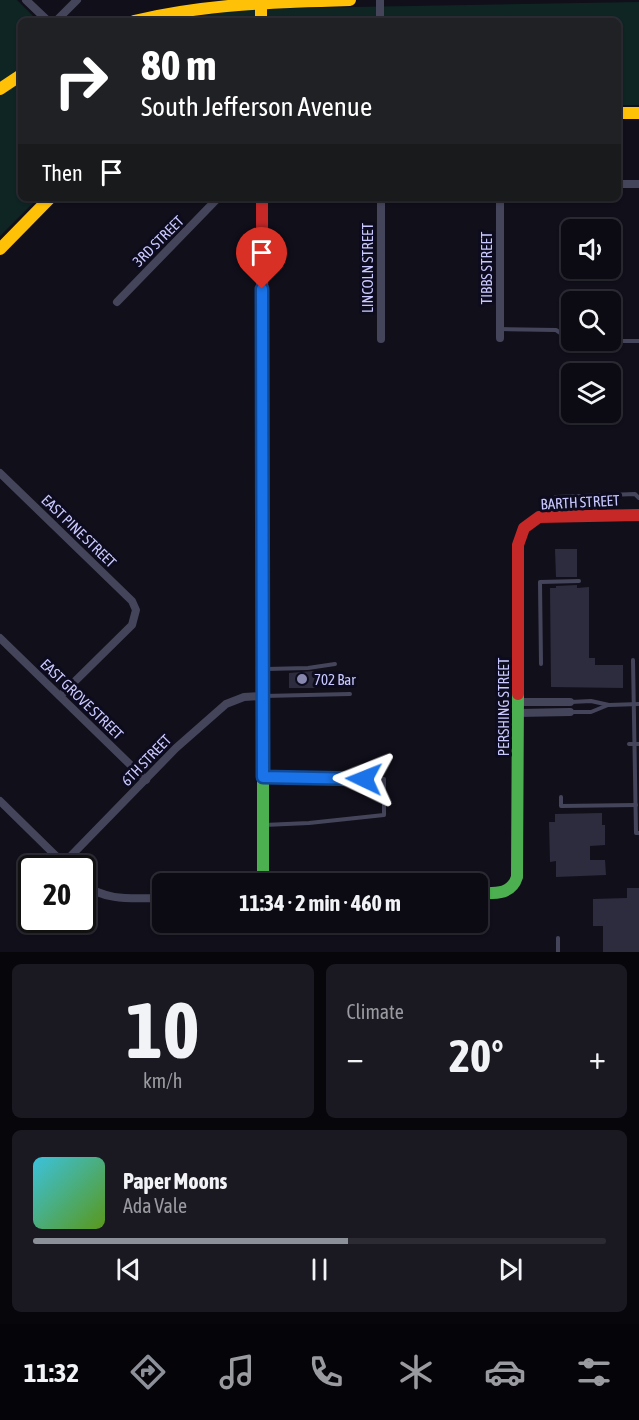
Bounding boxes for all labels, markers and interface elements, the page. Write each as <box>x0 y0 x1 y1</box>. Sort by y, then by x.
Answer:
text: 80 m <box>141 41 216 89</box>
icon: right <box>42 42 120 120</box>
text: South Jefferson Avenue <box>141 91 372 122</box>
icon: arrive <box>95 156 128 189</box>
text: Then <box>42 160 83 186</box>
street label: 3RD STREET <box>129 212 187 270</box>
map controls <box>561 219 621 423</box>
button: sound <box>561 219 621 279</box>
street label: LINCOLN STREET <box>359 223 376 313</box>
pin <box>236 227 287 289</box>
street label: TIBBS STREET <box>478 231 495 304</box>
icon: arrive <box>245 236 278 269</box>
button: search <box>561 291 621 351</box>
button: layers <box>561 363 621 423</box>
street label: EAST PINE STREET <box>38 491 120 571</box>
street label: BARTH STREET <box>540 491 620 513</box>
street label: EAST GROVE STREET <box>37 655 127 743</box>
street label: PERSHING STREET <box>495 657 512 756</box>
place label: 702 Bar <box>314 671 356 688</box>
marker: 702 Bar <box>295 672 309 686</box>
street label: 6TH STREET <box>118 731 175 789</box>
position arrow <box>332 747 396 811</box>
speed limit sign: 20 <box>18 855 96 933</box>
text: 11:34 · 2 min · 460 m <box>239 890 401 916</box>
text: 10 <box>126 985 199 1075</box>
text: Climate <box>347 1000 404 1023</box>
text: 20° <box>449 1030 504 1082</box>
text: − <box>347 1038 364 1076</box>
text: + <box>589 1038 606 1076</box>
text: km/h <box>143 1069 183 1092</box>
text: Paper Moons <box>123 1168 227 1194</box>
text: Ada Vale <box>123 1194 187 1217</box>
icon: previous <box>112 1253 145 1286</box>
icon: pause <box>303 1253 336 1286</box>
icon: next <box>494 1253 527 1286</box>
icon: directions <box>127 1351 169 1393</box>
icon: music <box>216 1351 258 1393</box>
icon: phone <box>305 1351 347 1393</box>
icon: climate <box>395 1351 437 1393</box>
icon: car <box>484 1351 526 1393</box>
icon: filters <box>573 1351 615 1393</box>
text: 11:32 <box>24 1357 79 1388</box>

